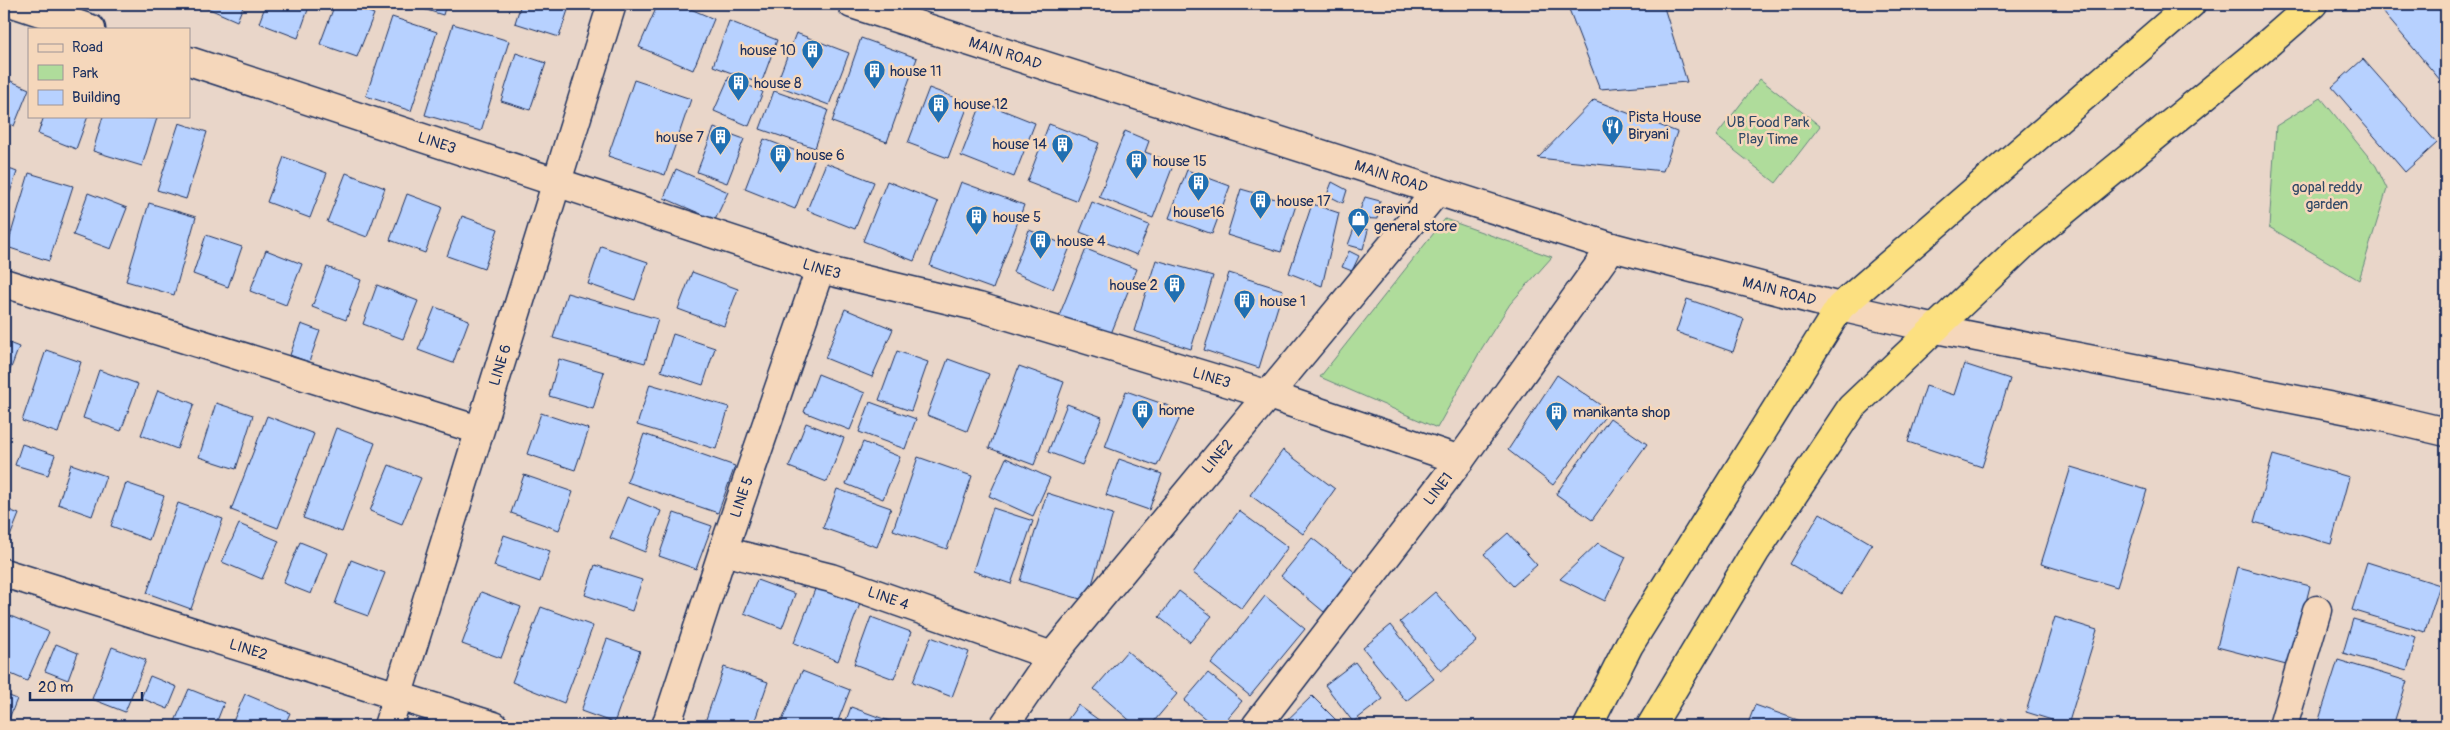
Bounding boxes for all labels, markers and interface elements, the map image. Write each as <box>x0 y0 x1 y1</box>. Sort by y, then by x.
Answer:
legend <box>28 28 190 118</box>
street label: MAIN ROAD <box>966 32 1044 74</box>
text: Road <box>72 38 103 57</box>
building icon: house 10 <box>800 38 824 69</box>
place label: house 10 <box>740 41 796 60</box>
building icon: house 11 <box>862 59 886 90</box>
place label: house 11 <box>890 62 942 81</box>
text: Park <box>72 64 99 83</box>
building icon: house 8 <box>726 71 750 102</box>
place label: house 8 <box>754 74 802 93</box>
text: Building <box>72 88 120 107</box>
building icon: house 12 <box>926 92 950 123</box>
place label: house 12 <box>954 95 1008 114</box>
place label: Pista House Biryani <box>1628 108 1702 144</box>
park label: UB Food Park Play Time <box>1727 113 1810 149</box>
restaurant icon: Pista House Biryani <box>1600 114 1624 145</box>
building icon: house 7 <box>708 125 732 156</box>
street label: LINE3 <box>415 128 458 158</box>
place label: house 7 <box>656 128 704 147</box>
building icon: house 14 <box>1051 132 1075 163</box>
place label: house 14 <box>992 135 1047 154</box>
building icon: house 6 <box>768 143 792 174</box>
place label: house 6 <box>796 146 845 165</box>
building icon: house 15 <box>1125 149 1149 180</box>
place label: house 15 <box>1153 152 1207 171</box>
street label: MAIN ROAD <box>1352 156 1430 197</box>
building icon: house16 <box>1187 171 1211 202</box>
park label: gopal reddy garden <box>2292 178 2363 214</box>
building icon: house 17 <box>1249 189 1273 220</box>
place label: house 17 <box>1277 192 1331 211</box>
place label: aravind general store <box>1374 200 1458 236</box>
place label: house16 <box>1173 203 1225 222</box>
building icon: house 5 <box>965 205 989 236</box>
shop icon: aravind general store <box>1346 206 1370 237</box>
place label: house 5 <box>993 208 1041 227</box>
building icon: house 4 <box>1029 229 1053 260</box>
place label: house 4 <box>1057 232 1106 251</box>
street label: LINE3 <box>800 254 843 283</box>
street label: MAIN ROAD <box>1740 272 1818 310</box>
building icon: house 2 <box>1162 273 1186 304</box>
place label: house 2 <box>1110 276 1158 295</box>
building icon: house 1 <box>1232 289 1256 320</box>
place label: house 1 <box>1260 292 1306 311</box>
street label: LINE 6 <box>485 342 515 388</box>
street label: LINE3 <box>1190 363 1233 392</box>
building icon: home <box>1131 398 1155 429</box>
building icon: manikanta shop <box>1545 400 1569 431</box>
place label: home <box>1159 401 1195 420</box>
place label: manikanta shop <box>1573 403 1670 422</box>
street label: LINE2 <box>1197 435 1237 478</box>
street label: LINE1 <box>1419 468 1457 509</box>
street label: LINE 5 <box>726 474 757 520</box>
street label: LINE 4 <box>865 582 912 614</box>
street label: LINE2 <box>227 634 270 664</box>
scale bar <box>30 670 142 702</box>
text: 20 m <box>38 678 73 697</box>

